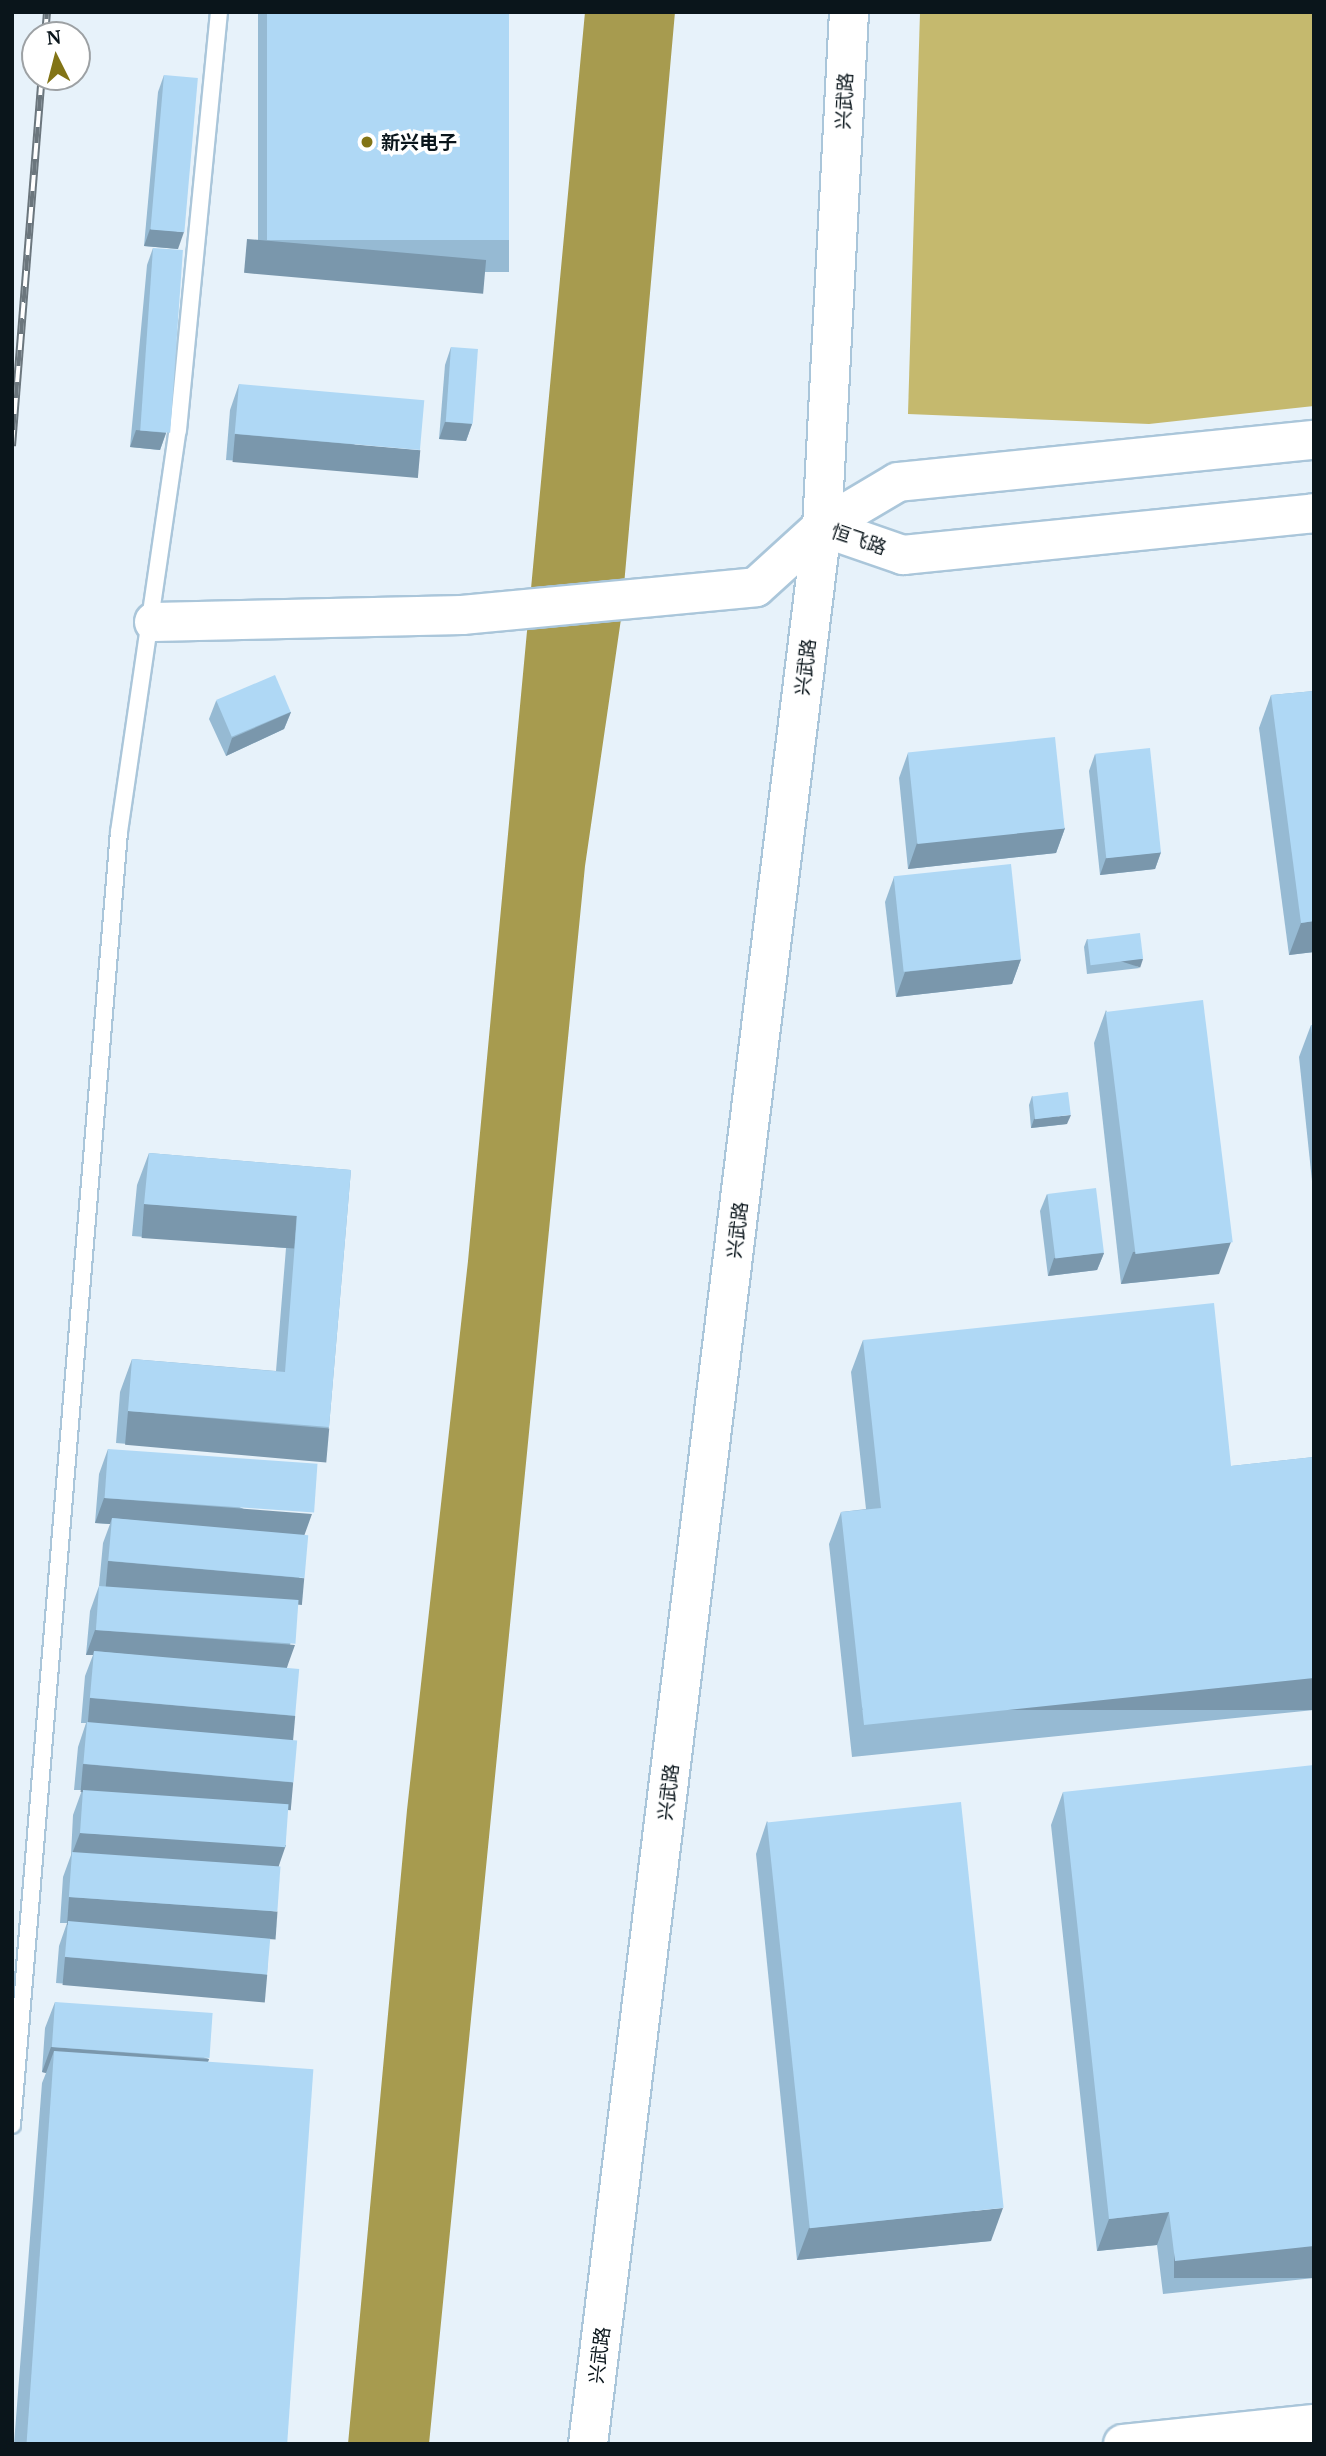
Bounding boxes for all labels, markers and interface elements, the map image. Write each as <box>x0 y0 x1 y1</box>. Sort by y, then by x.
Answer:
north arrow <box>21 21 91 91</box>
text: N <box>45 23 62 50</box>
street label: 兴武路 <box>831 72 857 130</box>
place label: 新兴电子 <box>381 131 457 153</box>
marker: 新兴电子 <box>359 134 375 150</box>
street label: 恒飞路 <box>828 519 890 559</box>
street label: 兴武路 <box>790 637 820 697</box>
street label: 兴武路 <box>722 1200 752 1260</box>
street label: 兴武路 <box>653 1762 683 1822</box>
street label: 兴武路 <box>584 2325 614 2385</box>

